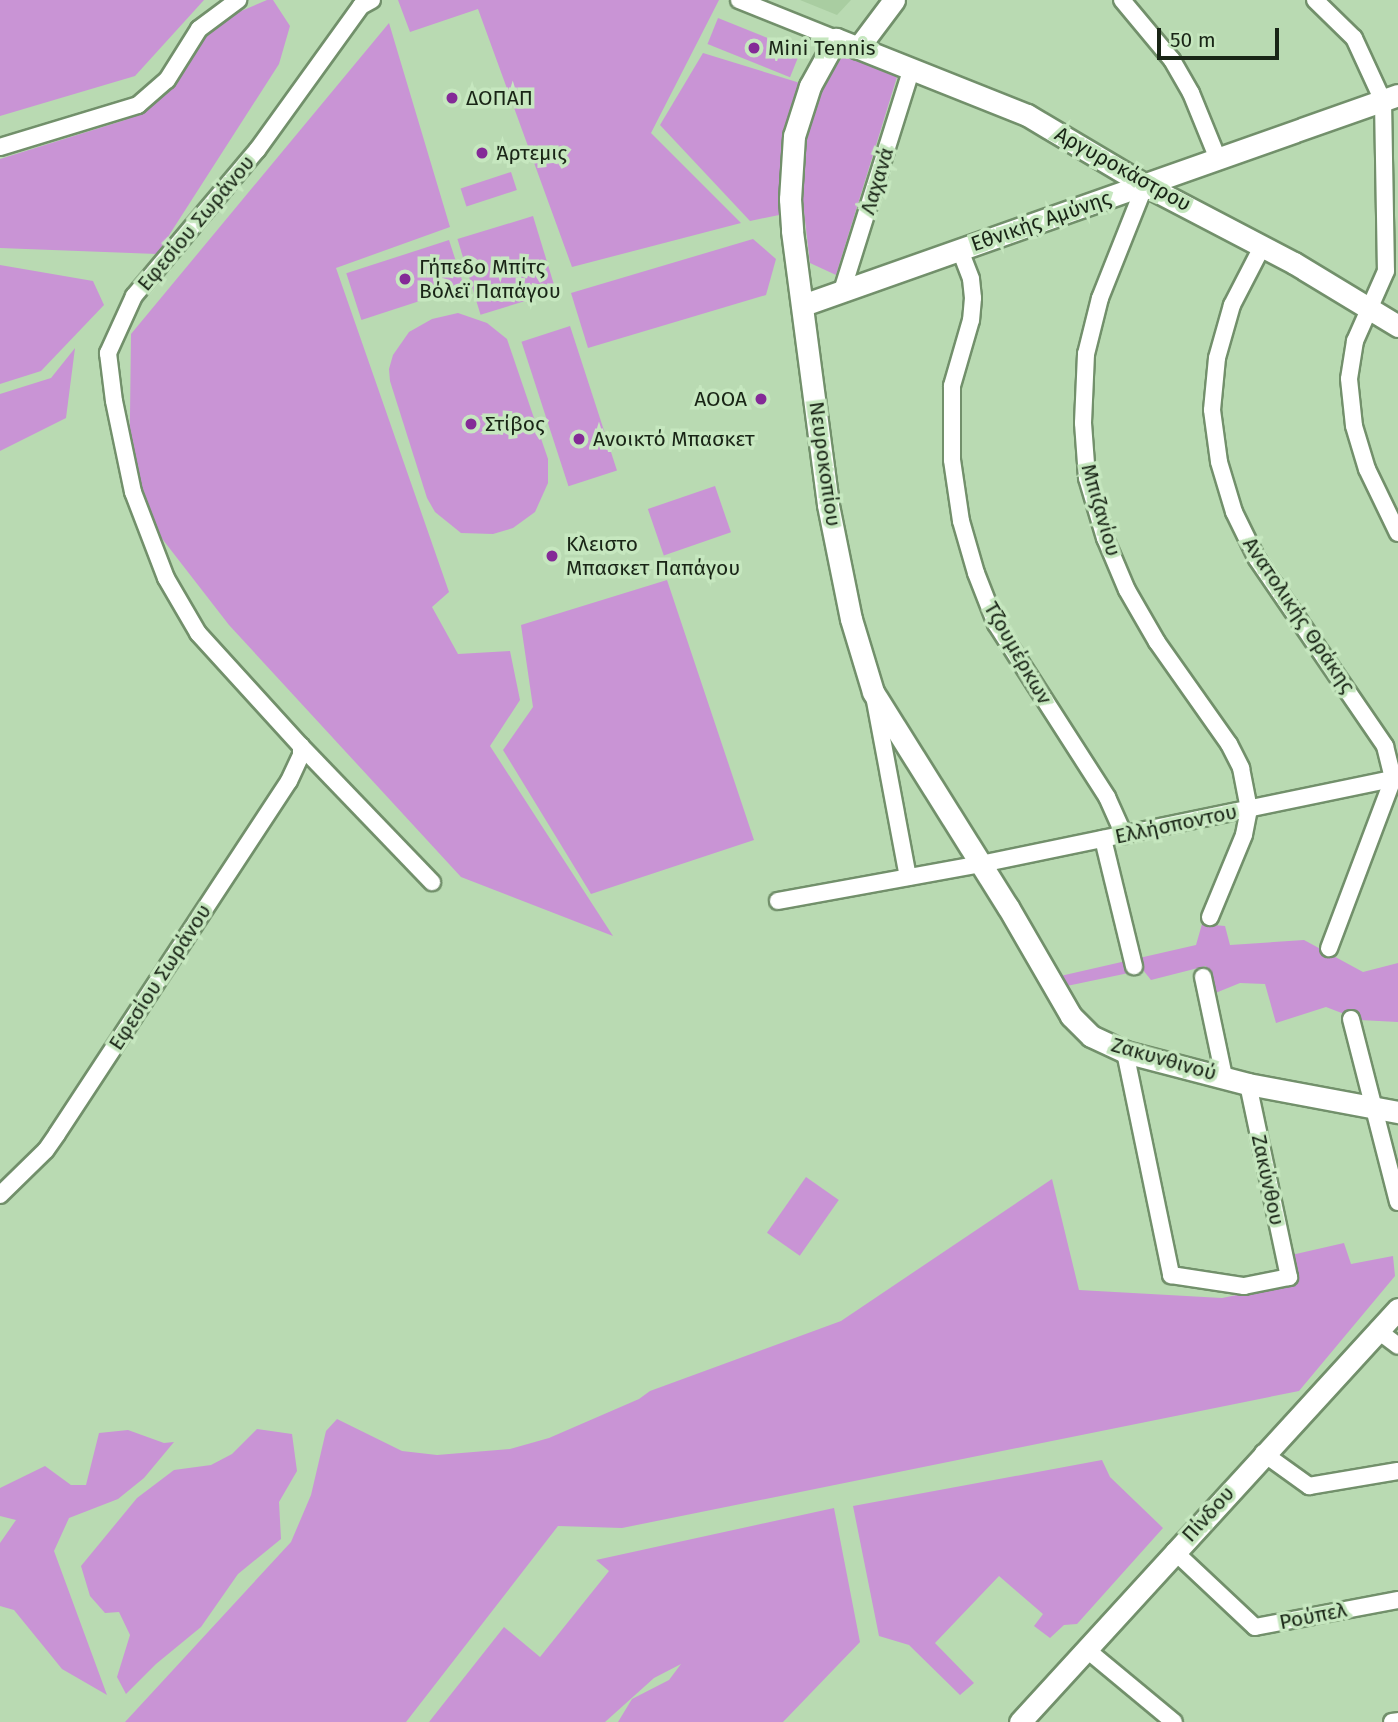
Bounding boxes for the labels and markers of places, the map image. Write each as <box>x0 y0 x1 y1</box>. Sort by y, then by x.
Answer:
place label: Mini Tennis <box>768 35 876 61</box>
marker: Mini Tennis <box>746 40 762 56</box>
place label: ΔΟΠΑΠ <box>466 85 533 111</box>
marker: ΔΟΠΑΠ <box>444 90 460 106</box>
place label: Άρτεμις <box>496 140 567 166</box>
marker: Άρτεμις <box>474 145 490 161</box>
place label: Γήπεδο Μπίτς Βόλεϊ Παπάγου <box>419 254 561 304</box>
marker: Γήπεδο Μπίτς Βόλεϊ Παπάγου <box>397 271 413 287</box>
place label: ΑΟΟΑ <box>694 386 747 412</box>
marker: ΑΟΟΑ <box>753 391 769 407</box>
place label: Στίβος <box>485 411 545 437</box>
marker: Στίβος <box>463 416 479 432</box>
place label: Ανοικτό Μπασκετ <box>593 426 755 452</box>
marker: Ανοικτό Μπασκετ <box>571 431 587 447</box>
place label: Κλειστο Μπασκετ Παπάγου <box>566 531 740 581</box>
marker: Κλειστο Μπασκετ Παπάγου <box>544 548 560 564</box>

